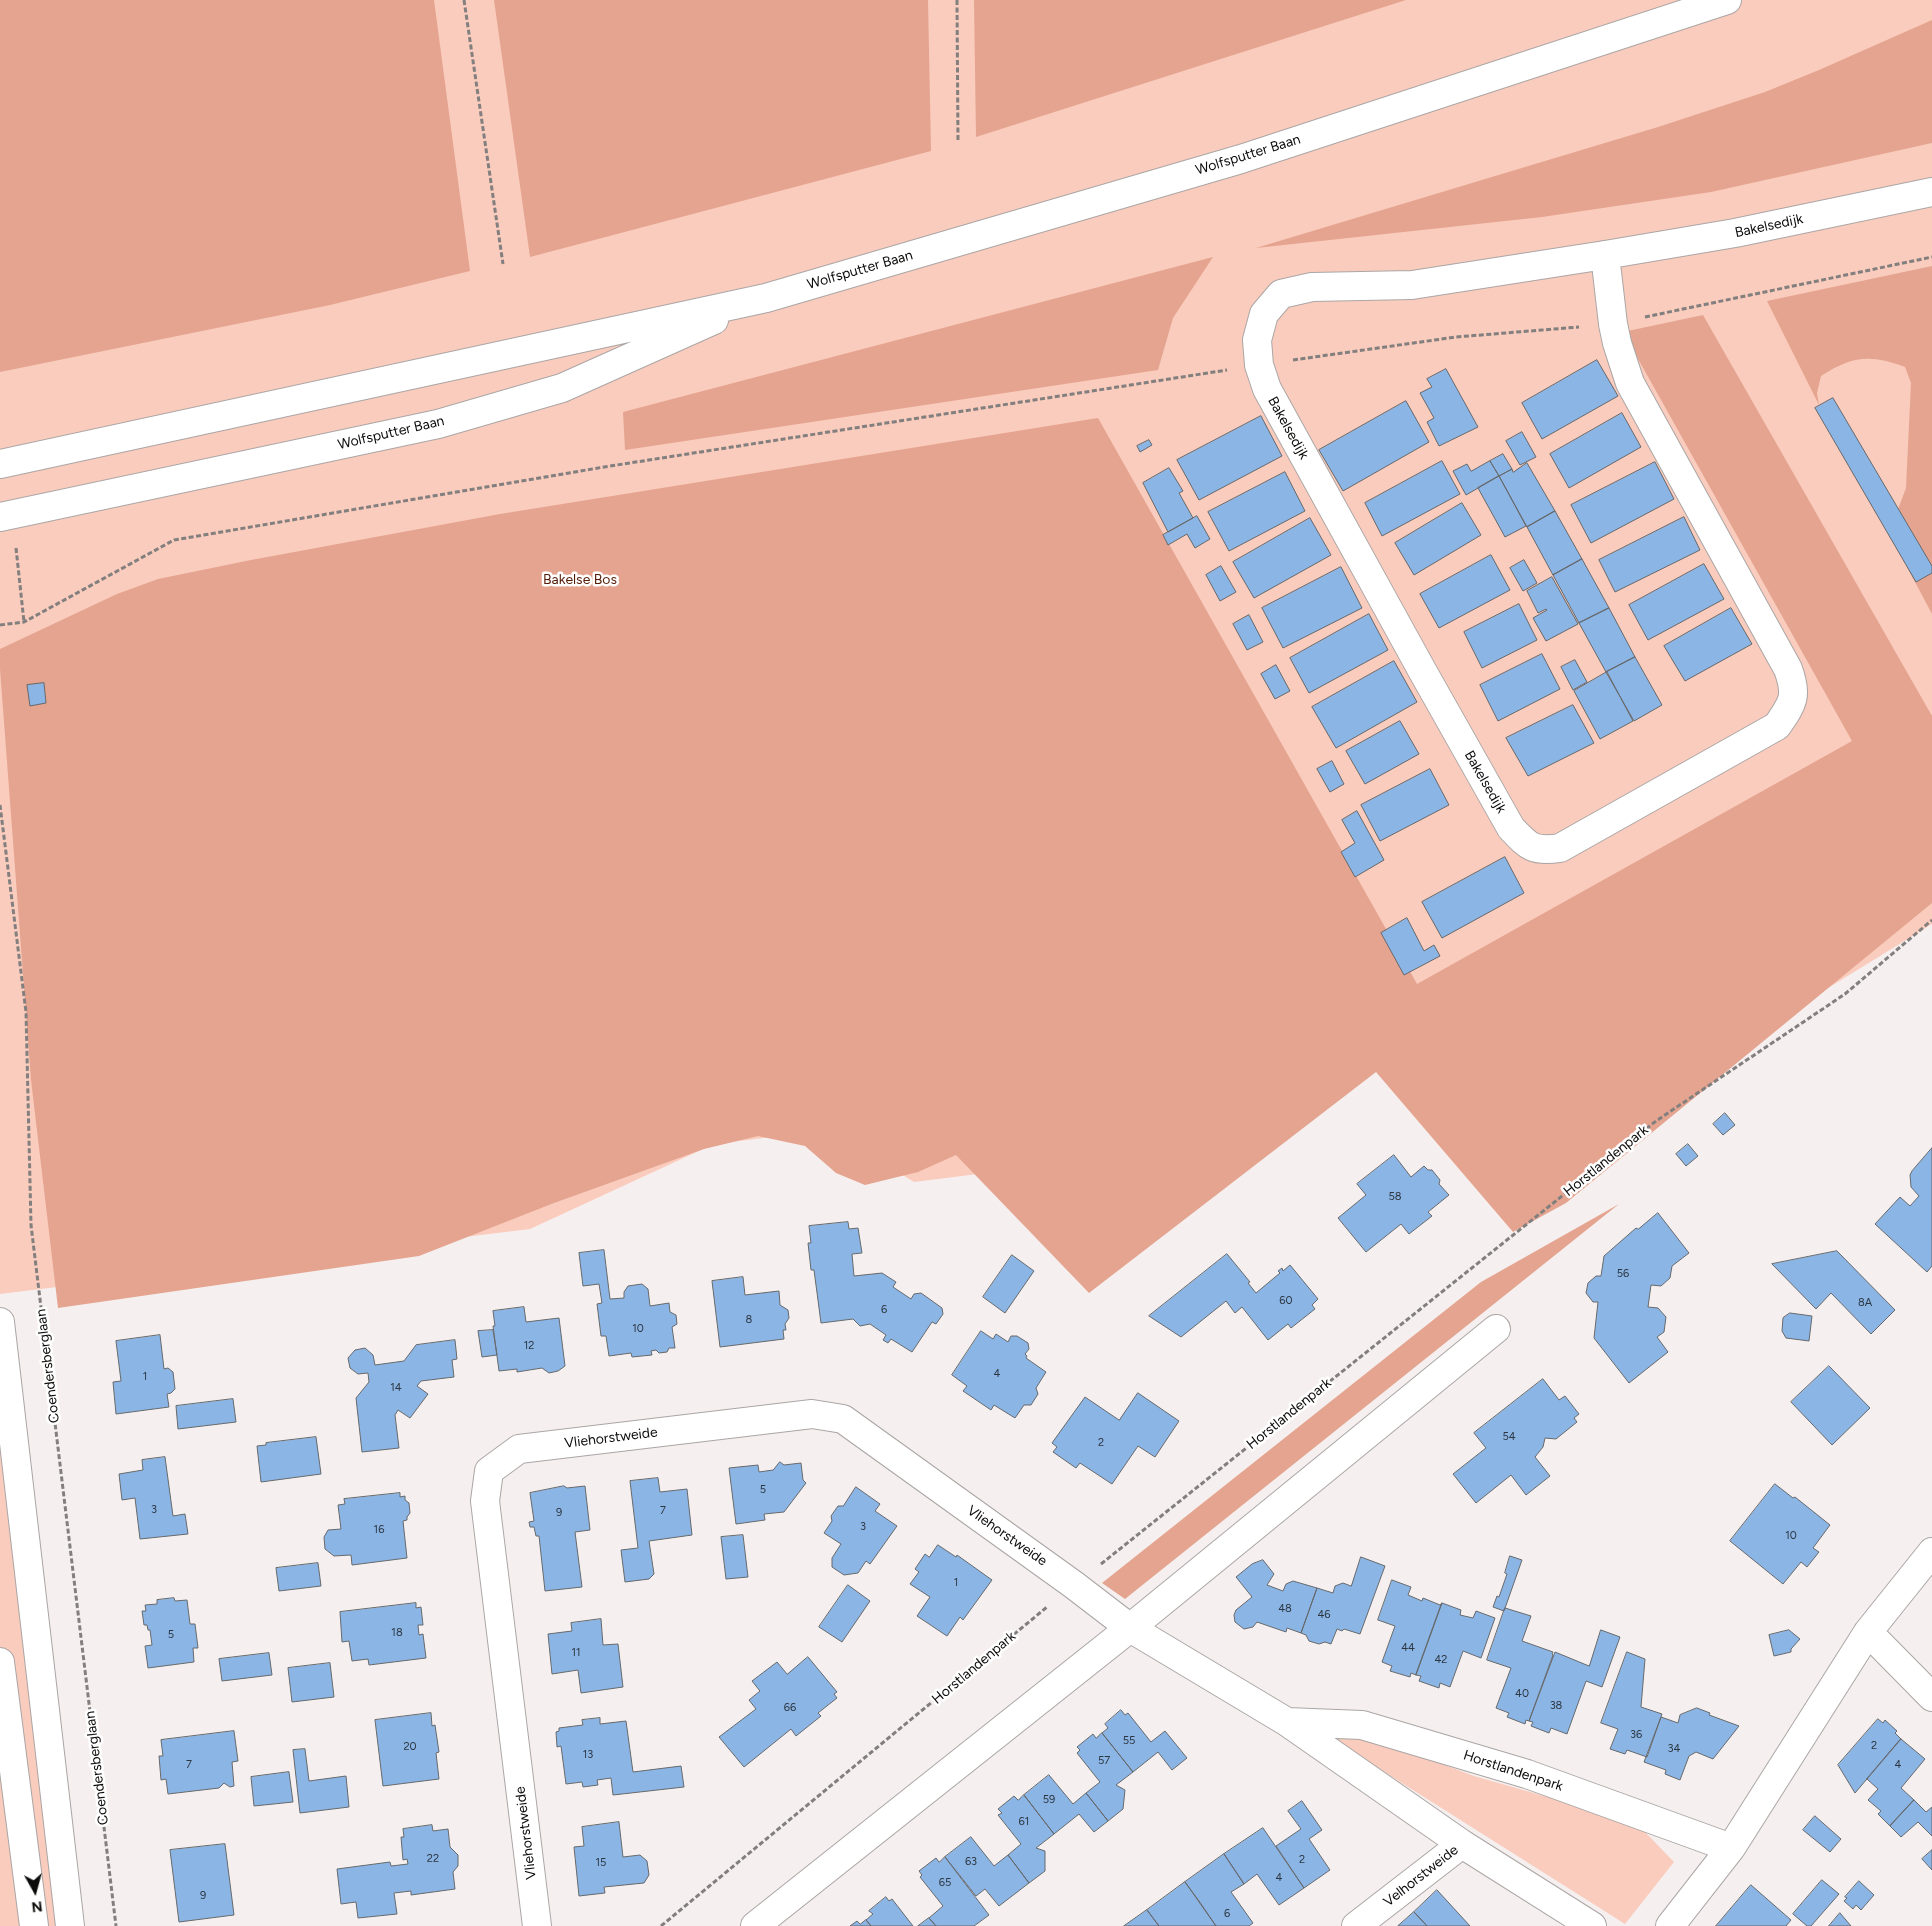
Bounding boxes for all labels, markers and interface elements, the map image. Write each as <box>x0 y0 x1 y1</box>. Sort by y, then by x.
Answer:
street label: Wolfsputter Baan <box>1193 131 1303 179</box>
street label: Bakelsedijk <box>1733 211 1805 241</box>
street label: Wolfsputter Baan <box>805 247 915 293</box>
street label: Bakelsedijk <box>1264 394 1312 462</box>
street label: Wolfsputter Baan <box>336 413 446 453</box>
park label: Bakelse Bos <box>543 572 617 588</box>
street label: Bakelsedijk <box>1460 748 1510 816</box>
street label: Horstlandenpark <box>1560 1122 1652 1200</box>
house number: 58 <box>1388 1190 1402 1204</box>
house number: 56 <box>1617 1267 1629 1281</box>
house number: 60 <box>1279 1294 1293 1308</box>
house number: 8A <box>1858 1296 1872 1310</box>
house number: 6 <box>881 1303 887 1317</box>
street label: Coendersberglaan <box>33 1308 63 1424</box>
house number: 8 <box>746 1313 752 1327</box>
house number: 10 <box>632 1322 644 1336</box>
house number: 12 <box>524 1339 534 1353</box>
house number: 4 <box>994 1367 1000 1381</box>
house number: 1 <box>143 1370 147 1384</box>
street label: Horstlandenpark <box>1243 1375 1335 1453</box>
house number: 14 <box>390 1381 402 1395</box>
street label: Vliehorstweide <box>563 1424 659 1452</box>
house number: 54 <box>1502 1430 1516 1444</box>
house number: 2 <box>1098 1436 1104 1450</box>
house number: 5 <box>760 1483 766 1497</box>
street label: Vliehorstweide <box>964 1502 1050 1570</box>
house number: 3 <box>151 1503 157 1517</box>
house number: 7 <box>660 1504 666 1518</box>
house number: 9 <box>556 1506 562 1520</box>
house number: 3 <box>860 1520 866 1534</box>
house number: 16 <box>374 1523 384 1537</box>
house number: 10 <box>1785 1529 1797 1543</box>
house number: 1 <box>954 1576 958 1590</box>
house number: 48 <box>1278 1602 1292 1616</box>
house number: 46 <box>1317 1608 1331 1622</box>
house number: 18 <box>391 1626 403 1640</box>
house number: 5 <box>168 1628 174 1642</box>
street label: Horstlandenpark <box>929 1628 1019 1708</box>
house number: 44 <box>1401 1641 1415 1655</box>
house number: 11 <box>571 1646 581 1660</box>
house number: 42 <box>1435 1653 1447 1667</box>
house number: 40 <box>1515 1687 1529 1701</box>
house number: 38 <box>1550 1699 1562 1713</box>
house number: 66 <box>784 1701 796 1715</box>
street label: Coendersberglaan <box>82 1710 112 1826</box>
house number: 36 <box>1630 1728 1642 1742</box>
house number: 55 <box>1123 1734 1135 1748</box>
house number: 2 <box>1871 1739 1877 1753</box>
house number: 20 <box>403 1740 417 1754</box>
house number: 34 <box>1668 1742 1680 1756</box>
street label: Horstlandenpark <box>1461 1747 1565 1795</box>
house number: 13 <box>583 1748 593 1762</box>
house number: 57 <box>1098 1754 1110 1768</box>
house number: 7 <box>186 1758 192 1772</box>
house number: 4 <box>1895 1758 1901 1772</box>
street label: Vliehorstweide <box>512 1785 540 1881</box>
house number: 59 <box>1043 1793 1055 1807</box>
house number: 61 <box>1019 1815 1029 1829</box>
street label: Velhorstweide <box>1380 1842 1462 1910</box>
house number: 22 <box>427 1852 439 1866</box>
house number: 2 <box>1299 1853 1305 1867</box>
house number: 63 <box>965 1855 977 1869</box>
house number: 15 <box>596 1856 606 1870</box>
north arrow <box>10 1866 60 1916</box>
house number: 4 <box>1276 1871 1282 1885</box>
house number: 65 <box>939 1876 951 1890</box>
house number: 9 <box>200 1889 206 1903</box>
text: N <box>30 1897 43 1915</box>
house number: 6 <box>1224 1907 1230 1921</box>

